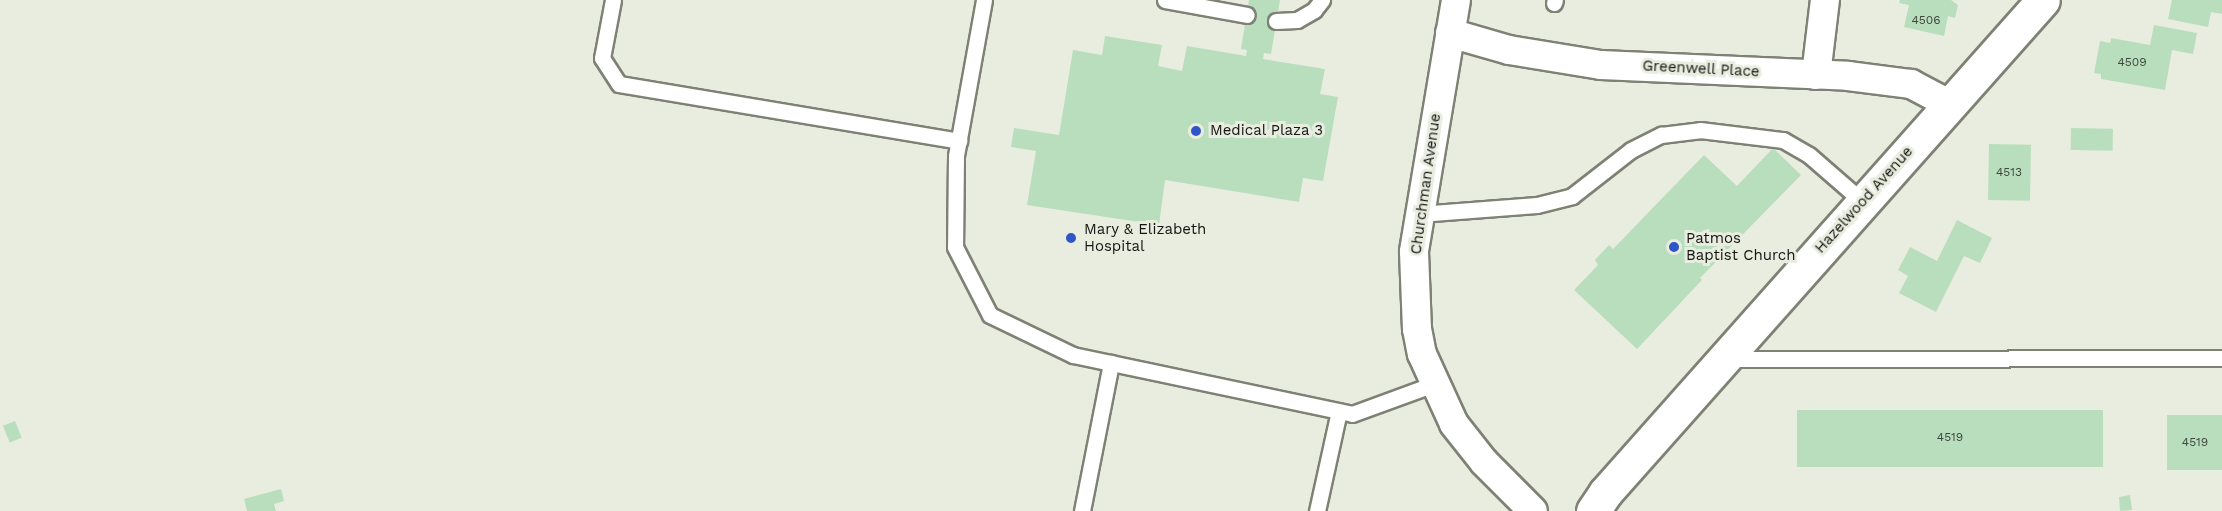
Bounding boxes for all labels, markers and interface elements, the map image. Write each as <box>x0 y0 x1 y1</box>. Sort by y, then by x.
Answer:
house number: 4506 <box>1911 14 1941 28</box>
house number: 4509 <box>2117 56 2147 70</box>
street label: Greenwell Place <box>1642 57 1760 81</box>
street label: Churchman Avenue <box>1407 112 1445 256</box>
marker: Medical Plaza 3 <box>1187 122 1205 140</box>
place label: Medical Plaza 3 <box>1210 122 1324 140</box>
street label: Hazelwood Avenue <box>1811 143 1917 257</box>
house number: 4513 <box>1996 166 2022 180</box>
place label: Mary & Elizabeth Hospital <box>1084 220 1207 255</box>
marker: Mary & Elizabeth Hospital <box>1062 229 1080 247</box>
place label: Patmos Baptist Church <box>1686 229 1796 264</box>
marker: Patmos Baptist Church <box>1667 240 1681 254</box>
house number: 4519 <box>1937 431 1963 445</box>
house number: 4519 <box>2182 436 2208 450</box>

